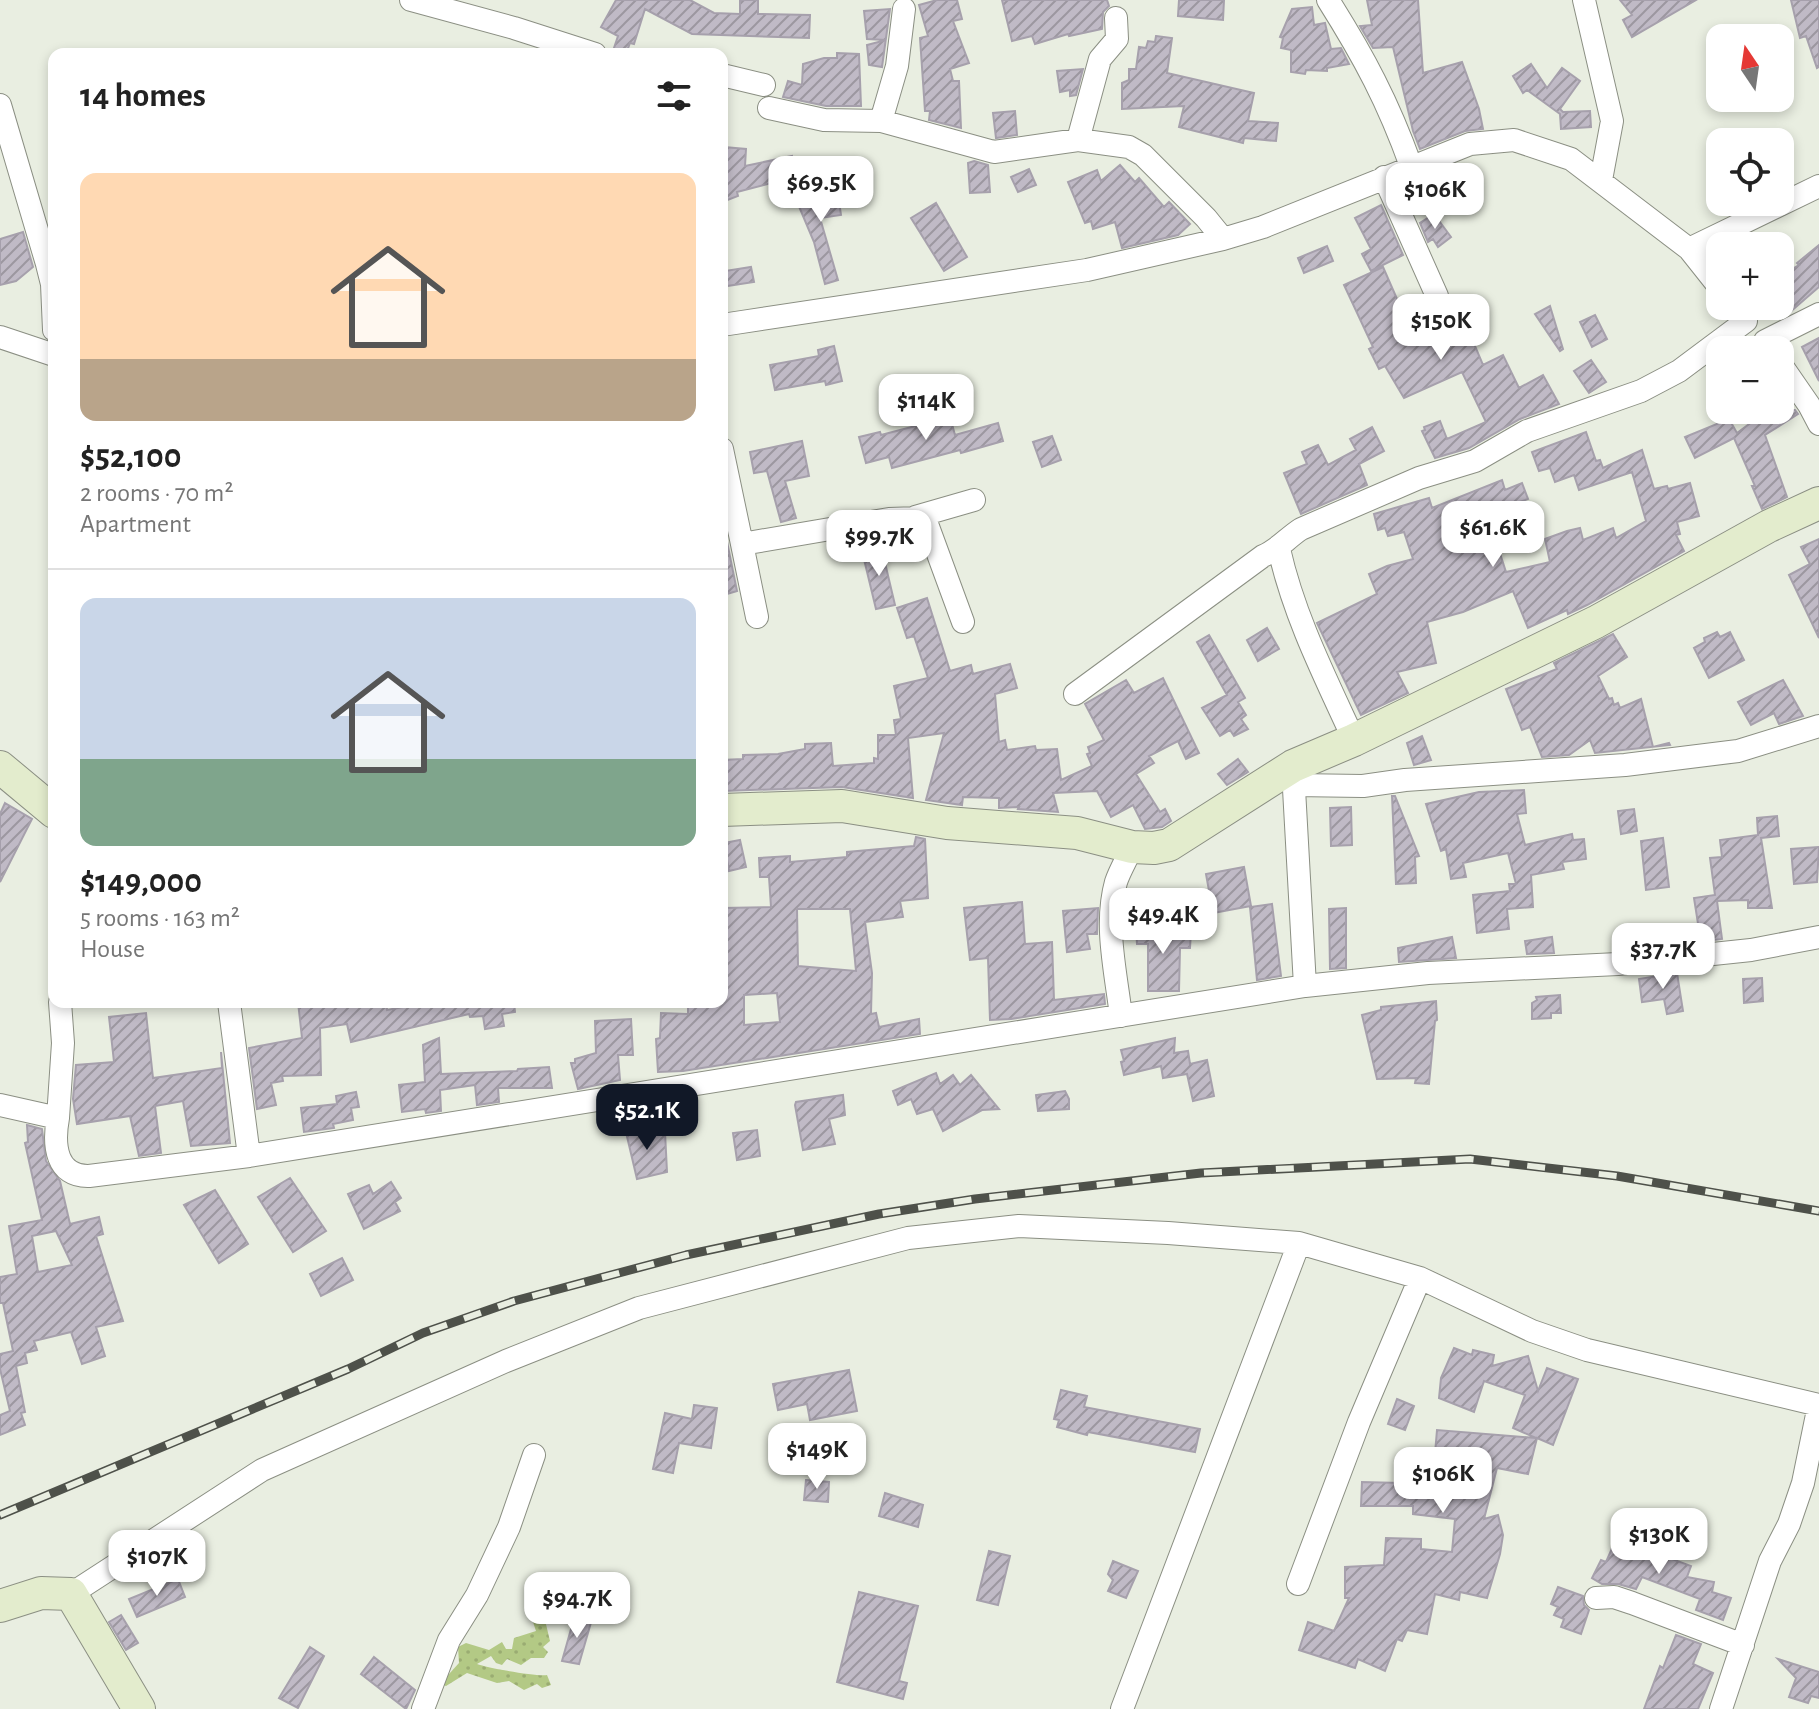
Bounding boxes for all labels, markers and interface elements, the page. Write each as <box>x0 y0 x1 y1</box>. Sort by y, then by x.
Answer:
north arrow <box>1706 24 1794 112</box>
map controls <box>1706 24 1794 424</box>
icon: filters <box>652 74 696 118</box>
text: 14 homes <box>80 79 206 113</box>
button: locate <box>1706 128 1794 216</box>
pin: $69.5K <box>756 156 886 224</box>
pin: $106K <box>1379 163 1491 231</box>
text: $69.5K <box>786 169 856 195</box>
text: $106K <box>1404 176 1466 202</box>
icon: home <box>316 225 460 369</box>
button: + <box>1706 232 1794 320</box>
pin: $150K <box>1385 294 1497 362</box>
text: $150K <box>1410 307 1472 333</box>
button: − <box>1706 336 1794 424</box>
pin: $114K <box>870 374 982 442</box>
text: $114K <box>897 387 955 413</box>
text: $52,100 <box>80 440 181 474</box>
text: 2 rooms · 70 m² <box>80 480 233 506</box>
pin: $61.6K <box>1428 501 1558 569</box>
pin: $99.7K <box>814 510 944 578</box>
text: Apartment <box>80 511 191 537</box>
text: $61.6K <box>1459 514 1527 540</box>
text: $99.7K <box>844 523 914 549</box>
icon: home <box>316 650 460 794</box>
text: $149,000 <box>80 865 202 899</box>
pin: $49.4K <box>1098 888 1228 956</box>
text: $49.4K <box>1127 901 1199 927</box>
text: 5 rooms · 163 m² <box>80 905 240 931</box>
pin: $37.7K <box>1598 923 1728 991</box>
text: House <box>80 936 145 962</box>
text: $37.7K <box>1630 936 1696 962</box>
pin: $52.1K <box>582 1084 712 1152</box>
text: $52.1K <box>614 1097 680 1123</box>
pin: $149K <box>761 1423 873 1491</box>
text: $149K <box>786 1436 848 1462</box>
pin: $106K <box>1387 1447 1499 1515</box>
text: $106K <box>1412 1460 1474 1486</box>
pin: $130K <box>1603 1508 1715 1576</box>
text: $130K <box>1629 1521 1690 1547</box>
pin: $107K <box>101 1530 213 1598</box>
text: $107K <box>126 1543 188 1569</box>
pin: $94.7K <box>512 1572 642 1640</box>
text: $94.7K <box>542 1585 612 1611</box>

